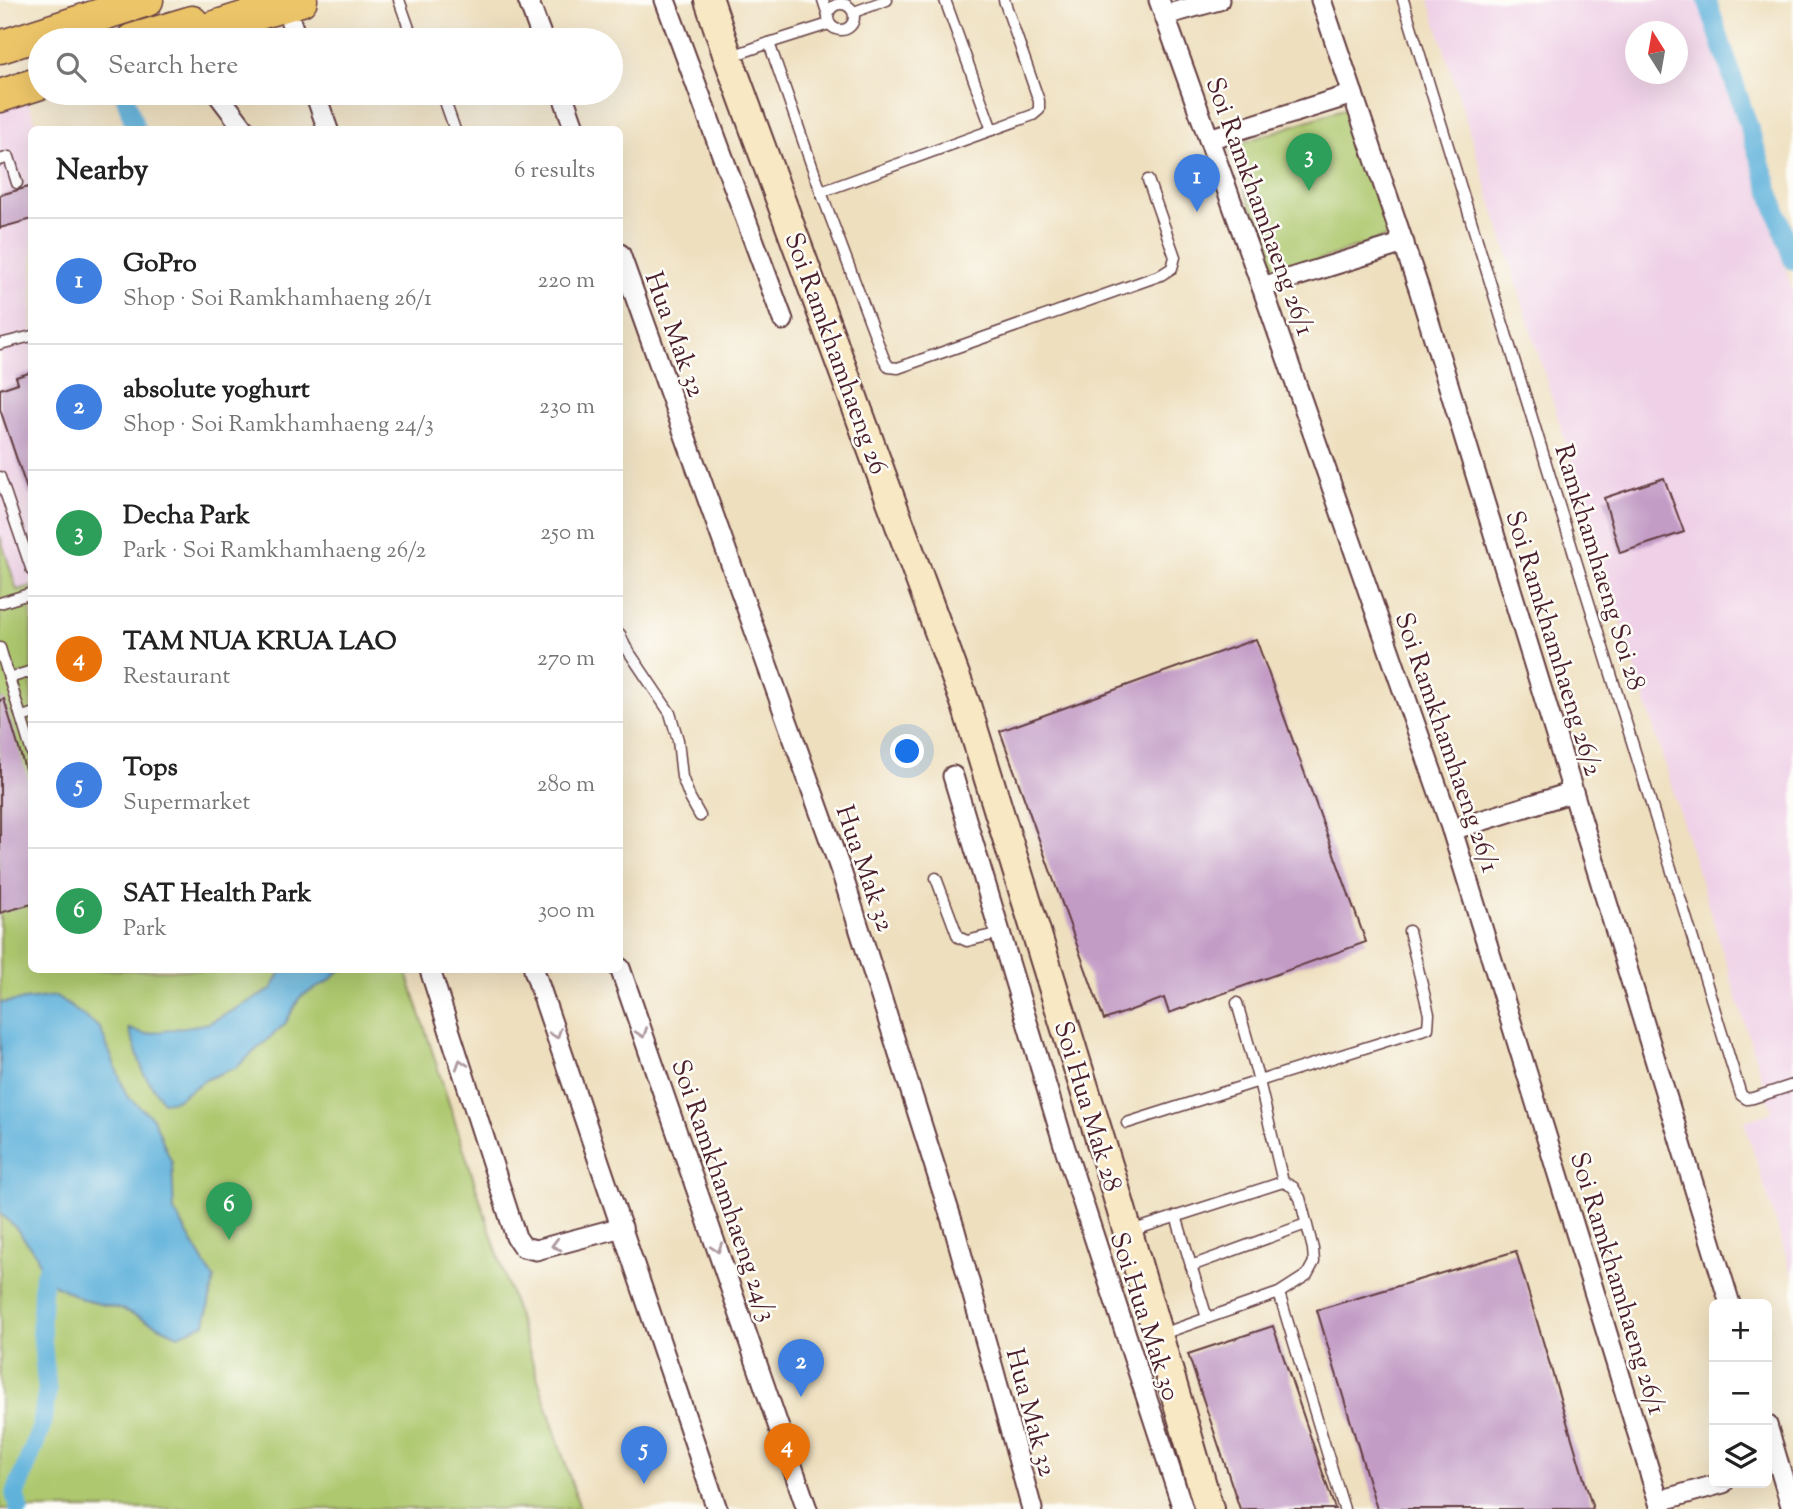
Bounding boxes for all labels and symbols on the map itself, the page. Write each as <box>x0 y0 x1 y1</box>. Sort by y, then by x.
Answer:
north arrow <box>1625 21 1688 84</box>
street label: Soi Ramkhamhaeng 26/1 <box>1195 72 1323 341</box>
pin: 3 <box>1286 133 1332 191</box>
pin: 1 <box>1174 154 1220 212</box>
street label: Soi Ramkhamhaeng 26 <box>774 228 896 480</box>
street label: Hua Mak 32 <box>634 267 713 403</box>
street label: Ramkhamhaeng Soi 28 <box>1544 440 1654 695</box>
street label: Soi Ramkhamhaeng 26/2 <box>1495 507 1611 781</box>
street label: Soi Ramkhamhaeng 26/1 <box>1384 608 1508 878</box>
your location <box>890 734 924 768</box>
street label: Hua Mak 32 <box>825 801 903 937</box>
street label: Soi Hua Mak 28 <box>1043 1017 1130 1197</box>
one-way arrow <box>634 1026 648 1038</box>
one-way arrow <box>548 1028 562 1040</box>
street label: Soi Ramkhamhaeng 24/3 <box>660 1055 785 1327</box>
one-way arrow <box>454 1059 469 1071</box>
street label: Soi Ramkhamhaeng 26/1 <box>1559 1148 1674 1420</box>
pin: 6 <box>206 1182 252 1240</box>
street label: Soi Hua Mak 30 <box>1099 1228 1188 1406</box>
one-way arrow <box>550 1237 562 1251</box>
one-way arrow <box>709 1241 723 1253</box>
pin: 2 <box>778 1339 824 1397</box>
street label: Hua Mak 32 <box>995 1344 1064 1481</box>
pin: 4 <box>764 1423 810 1481</box>
pin: 5 <box>621 1426 667 1484</box>

